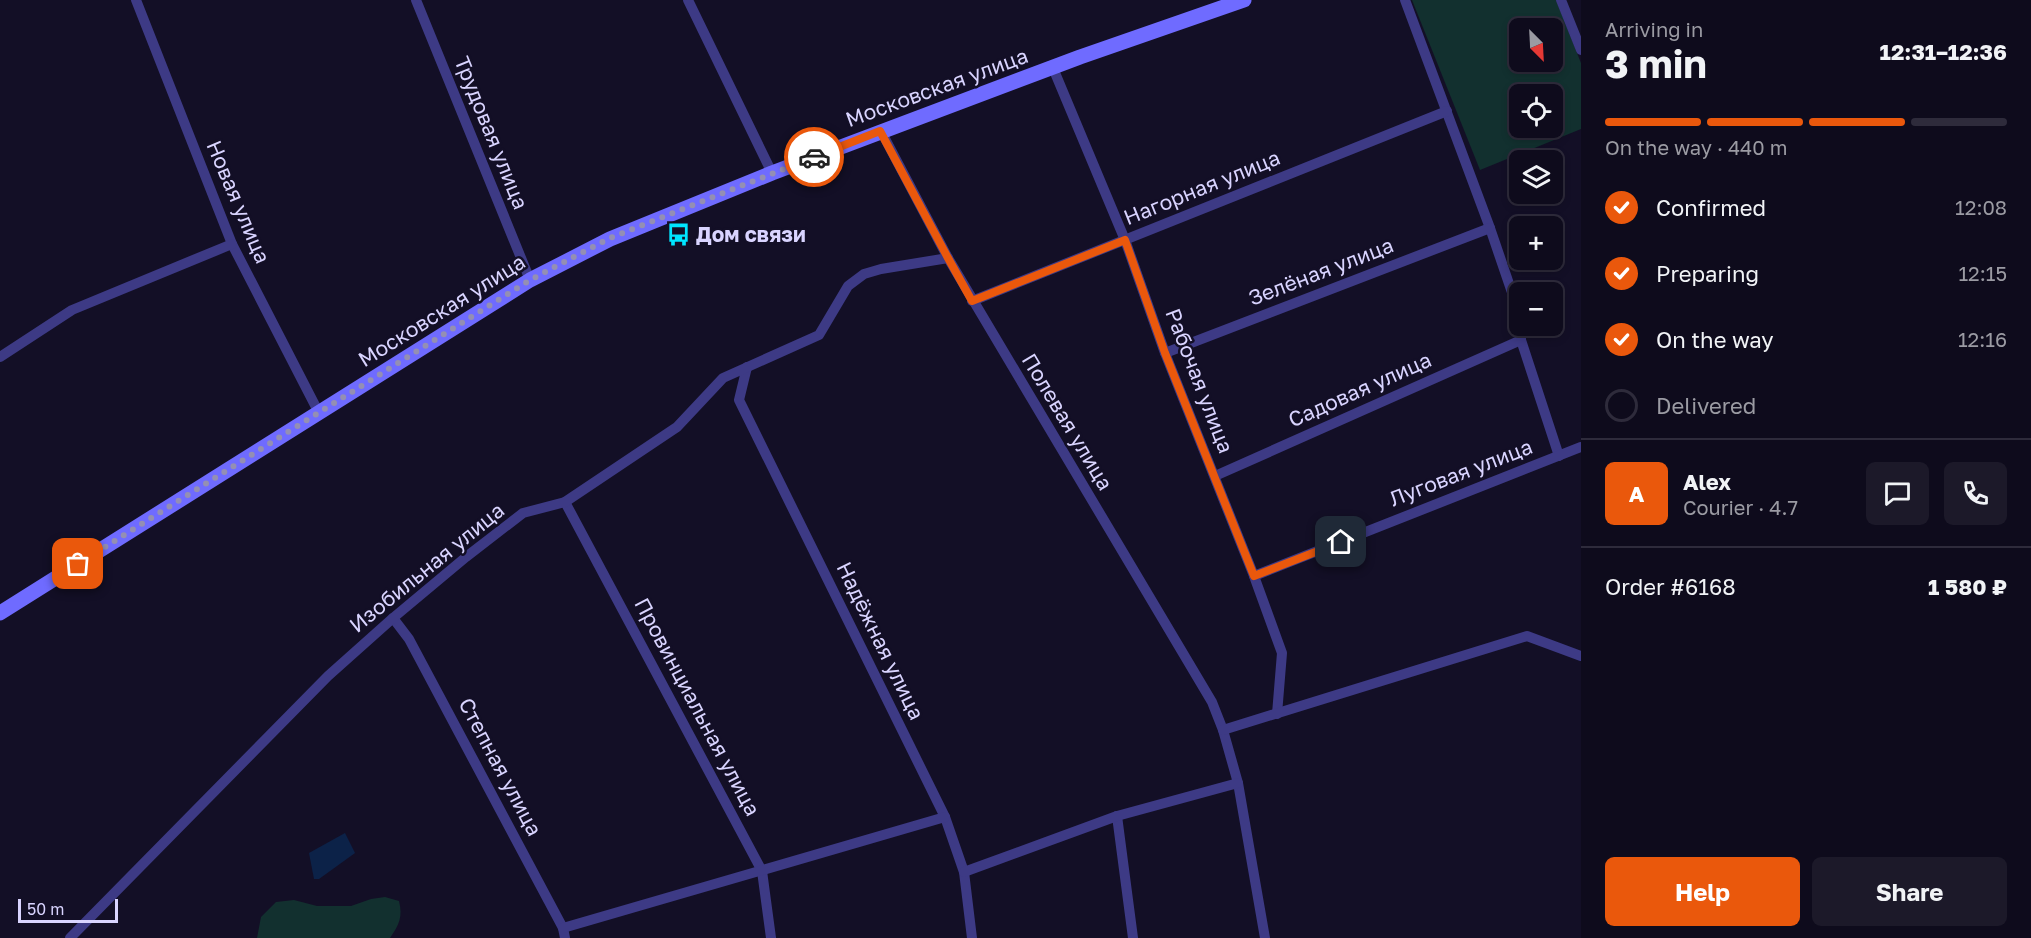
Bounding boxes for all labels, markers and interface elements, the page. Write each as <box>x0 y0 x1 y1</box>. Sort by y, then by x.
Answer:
text: Arriving in <box>1605 17 1703 41</box>
north arrow <box>1509 18 1563 72</box>
map controls <box>1509 18 1563 336</box>
text: 12:31–12:36 <box>1880 38 2007 65</box>
text: 3 min <box>1605 40 1707 87</box>
street label: Московская улица <box>842 42 1031 132</box>
street label: Трудовая улица <box>449 52 534 213</box>
button: locate <box>1509 84 1563 138</box>
courier <box>784 127 844 187</box>
text: On the way · 440 m <box>1605 135 1787 159</box>
street label: Новая улица <box>201 136 276 267</box>
icon: car <box>798 141 831 174</box>
street label: Нагорная улица <box>1120 144 1284 230</box>
button: layers <box>1509 150 1563 204</box>
icon: check <box>1605 191 1638 224</box>
text: Confirmed <box>1656 194 1766 221</box>
text: 12:08 <box>1955 195 2007 219</box>
button: + <box>1509 216 1563 270</box>
place label: Дом связи <box>696 221 806 247</box>
bus stop icon: Дом связи <box>665 222 691 248</box>
street label: Зелёная улица <box>1244 231 1397 311</box>
street label: Московская улица <box>353 248 530 372</box>
icon: check <box>1605 257 1638 290</box>
text: Preparing <box>1656 260 1759 287</box>
text: 12:15 <box>1958 261 2007 285</box>
button: − <box>1509 282 1563 336</box>
street label: Рабочая улица <box>1160 305 1239 457</box>
icon: check <box>1605 323 1638 356</box>
text: On the way <box>1656 326 1774 353</box>
text: 12:16 <box>1958 327 2007 351</box>
street label: Садовая улица <box>1284 346 1435 432</box>
street label: Полевая улица <box>1017 348 1119 495</box>
text: Delivered <box>1656 392 1756 419</box>
street label: Луговая улица <box>1385 433 1536 511</box>
button: chat <box>1866 462 1929 525</box>
button: phone <box>1944 462 2007 525</box>
text: Alex <box>1683 468 1731 495</box>
text: A <box>1629 480 1644 507</box>
text: Courier · 4.7 <box>1683 495 1798 519</box>
street label: Изобильная улица <box>344 497 509 638</box>
pin <box>1315 516 1366 567</box>
icon: home <box>1324 525 1357 558</box>
pin <box>52 538 103 589</box>
icon: bag <box>61 547 94 580</box>
street label: Надёжная улица <box>831 557 930 724</box>
text: Order #6168 <box>1605 573 1736 600</box>
text: 1 580 ₽ <box>1928 573 2007 600</box>
street label: Провинциальная улица <box>629 593 766 820</box>
street label: Степная улица <box>454 693 548 840</box>
button: Help <box>1605 857 1800 926</box>
button: Share <box>1812 857 2007 926</box>
scale bar <box>18 896 118 924</box>
text: 50 m <box>27 899 64 919</box>

